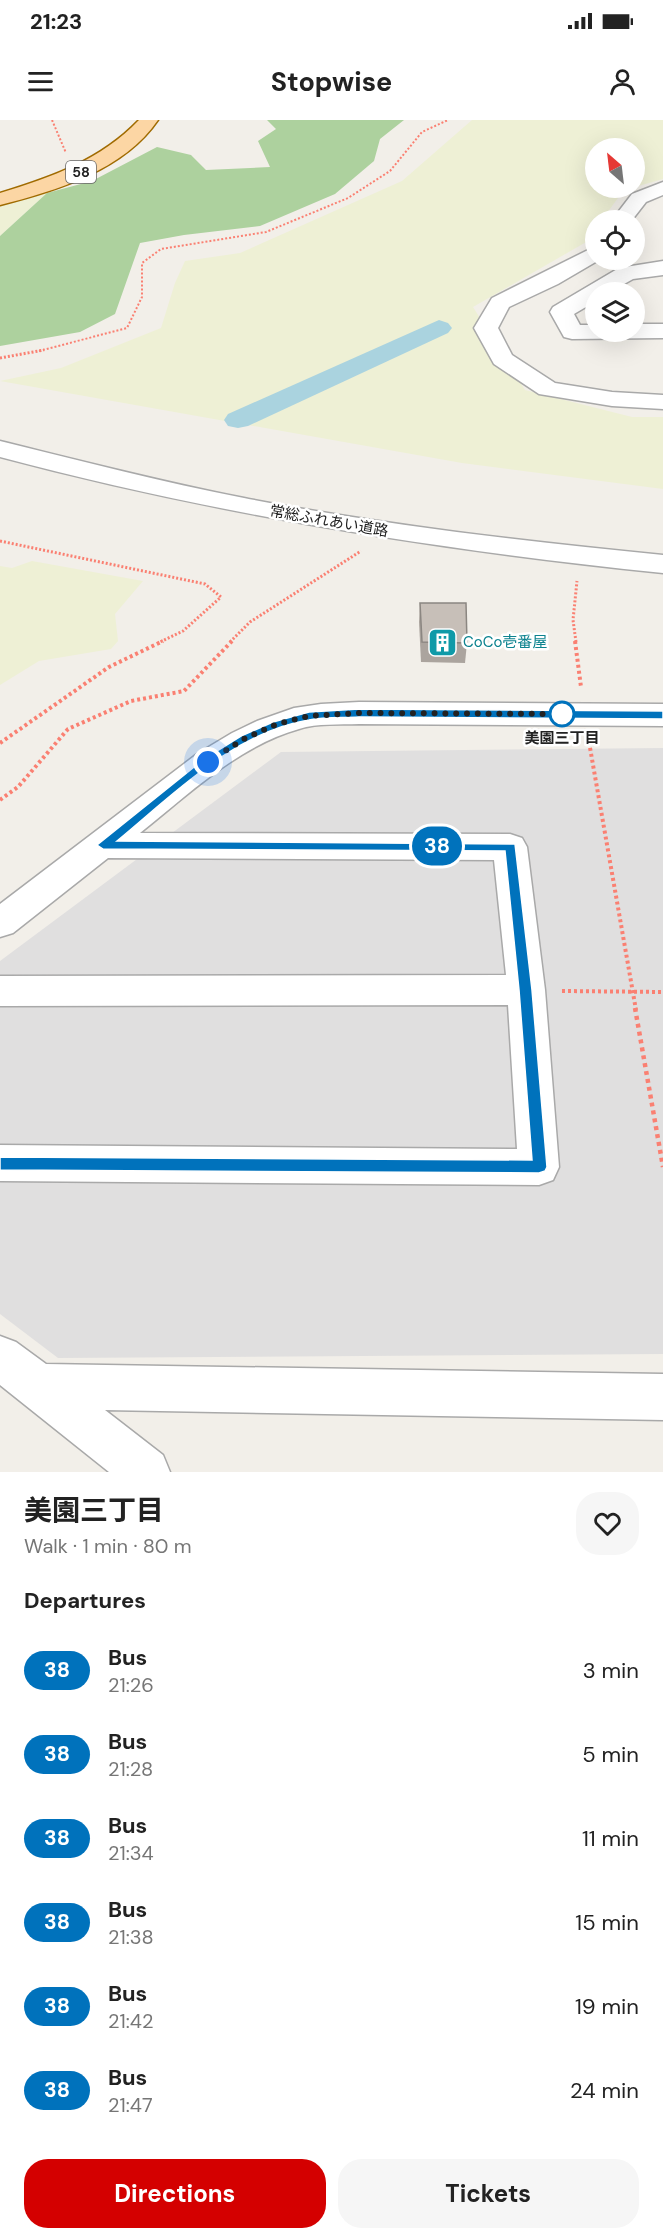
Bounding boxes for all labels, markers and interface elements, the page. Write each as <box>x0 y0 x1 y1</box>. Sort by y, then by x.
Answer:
text: 21:23 <box>30 7 82 36</box>
text: Stopwise <box>271 64 392 99</box>
icon: menu <box>24 65 57 98</box>
icon: person <box>606 65 639 98</box>
north arrow <box>585 138 645 198</box>
map controls <box>585 138 645 342</box>
road number: 58 <box>66 161 96 183</box>
button: locate <box>585 210 645 270</box>
button: layers <box>585 282 645 342</box>
street label: 常総ふれあい道路 <box>268 501 390 541</box>
building icon: CoCo壱番屋 <box>426 626 458 658</box>
place label: CoCo壱番屋 <box>463 632 547 652</box>
marker: 美園三丁目 <box>549 701 575 727</box>
place label: 美園三丁目 <box>524 728 600 748</box>
your location <box>193 747 223 777</box>
line badge: 38 <box>410 826 464 866</box>
text: 38 <box>424 832 450 860</box>
text: 美園三丁目 <box>24 1492 164 1529</box>
button: heart <box>576 1492 639 1555</box>
text: Walk · 1 min · 80 m <box>24 1533 192 1559</box>
text: Departures <box>24 1586 146 1615</box>
text: Bus <box>108 1643 147 1672</box>
text: 38 <box>44 1656 70 1684</box>
text: 3 min <box>583 1656 639 1685</box>
text: 21:26 <box>108 1672 154 1698</box>
text: Bus <box>108 1727 147 1756</box>
text: 38 <box>44 1740 70 1768</box>
text: 5 min <box>582 1740 639 1769</box>
text: 21:28 <box>108 1756 153 1782</box>
text: Bus <box>108 1811 147 1840</box>
text: 38 <box>44 1824 70 1852</box>
text: 11 min <box>582 1824 639 1853</box>
text: 21:34 <box>108 1840 154 1866</box>
text: Bus <box>108 1895 147 1924</box>
text: 38 <box>44 1908 70 1936</box>
text: 15 min <box>575 1908 639 1937</box>
text: 21:38 <box>108 1924 154 1950</box>
text: Bus <box>108 1979 147 2008</box>
text: 38 <box>44 1992 70 2020</box>
text: 19 min <box>575 1992 639 2021</box>
text: 21:42 <box>108 2008 153 2034</box>
text: Bus <box>108 2063 147 2092</box>
text: 38 <box>44 2076 70 2104</box>
text: 24 min <box>570 2076 639 2105</box>
text: 21:47 <box>108 2092 153 2118</box>
button: Directions <box>24 2159 326 2228</box>
button: Tickets <box>338 2159 639 2228</box>

